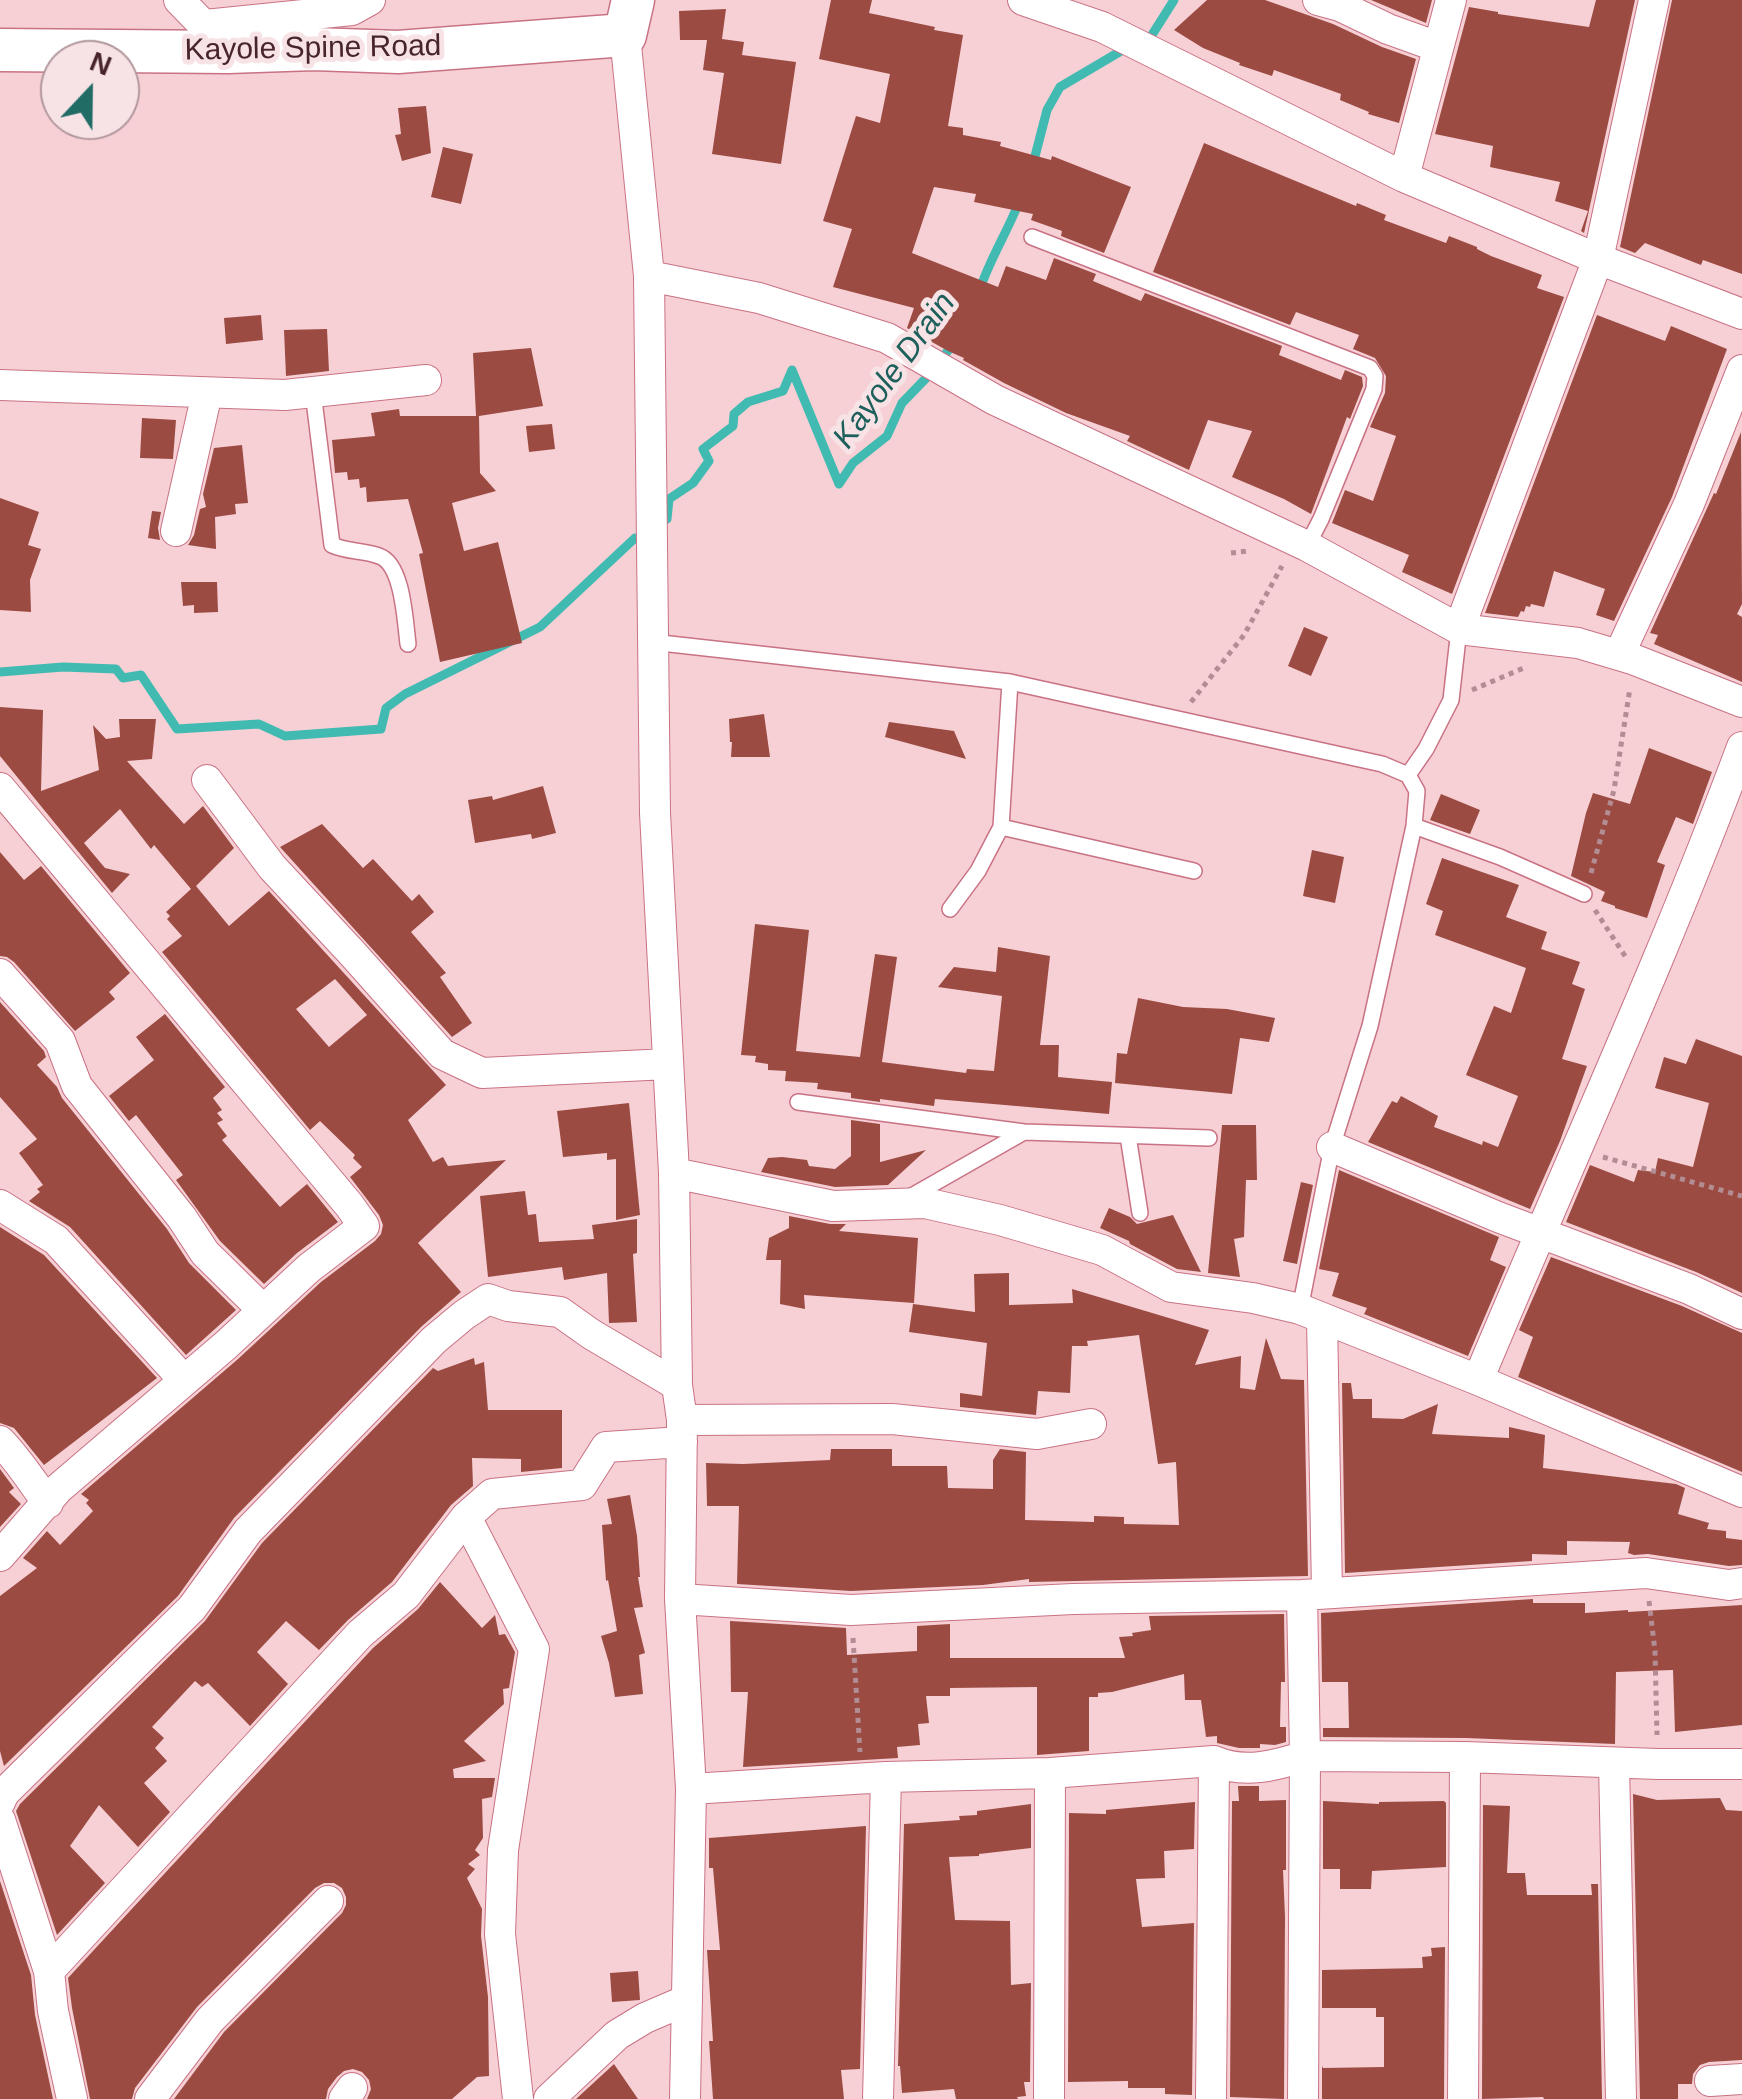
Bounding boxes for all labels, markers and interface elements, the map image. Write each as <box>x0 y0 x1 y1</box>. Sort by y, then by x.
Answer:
street label: Kayole Spine Road <box>184 29 442 69</box>
north arrow <box>40 40 140 140</box>
text: N <box>85 45 116 82</box>
water label: Kayole Drain <box>826 286 964 456</box>

